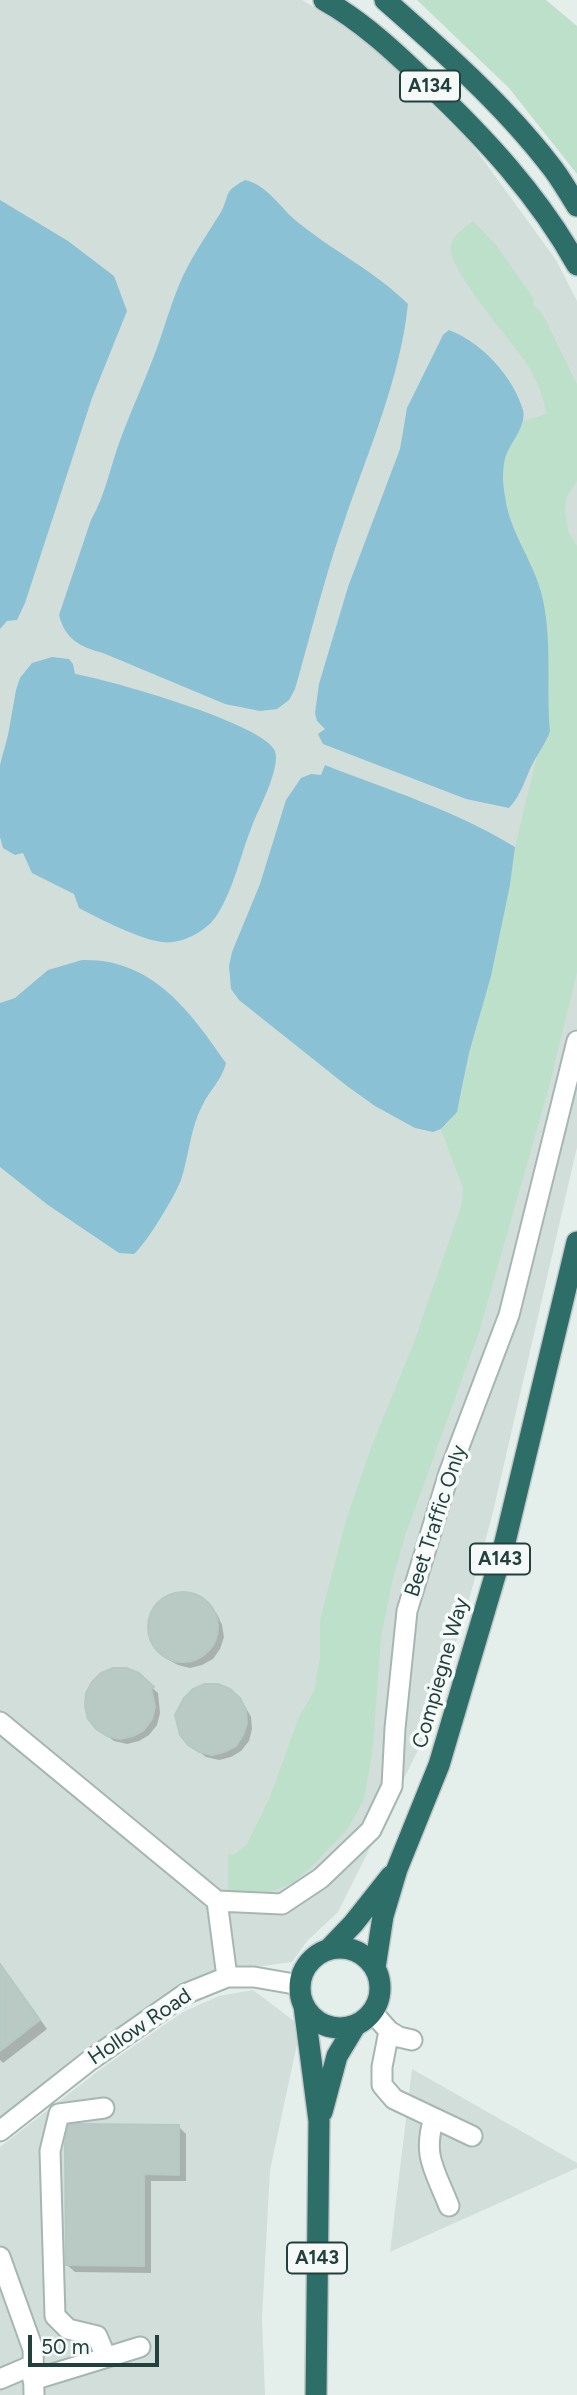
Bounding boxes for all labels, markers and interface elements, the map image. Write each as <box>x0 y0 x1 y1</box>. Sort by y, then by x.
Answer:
road number: A134 <box>400 71 460 102</box>
street label: Beet Traffic Only <box>400 1442 472 1600</box>
road number: A143 <box>470 1544 530 1574</box>
street label: Compiegne Way <box>407 1595 475 1751</box>
street label: Hollow Road <box>84 1983 196 2071</box>
road number: A143 <box>287 2242 347 2274</box>
scale bar <box>32 2322 163 2366</box>
text: 50 m <box>41 2334 90 2359</box>

